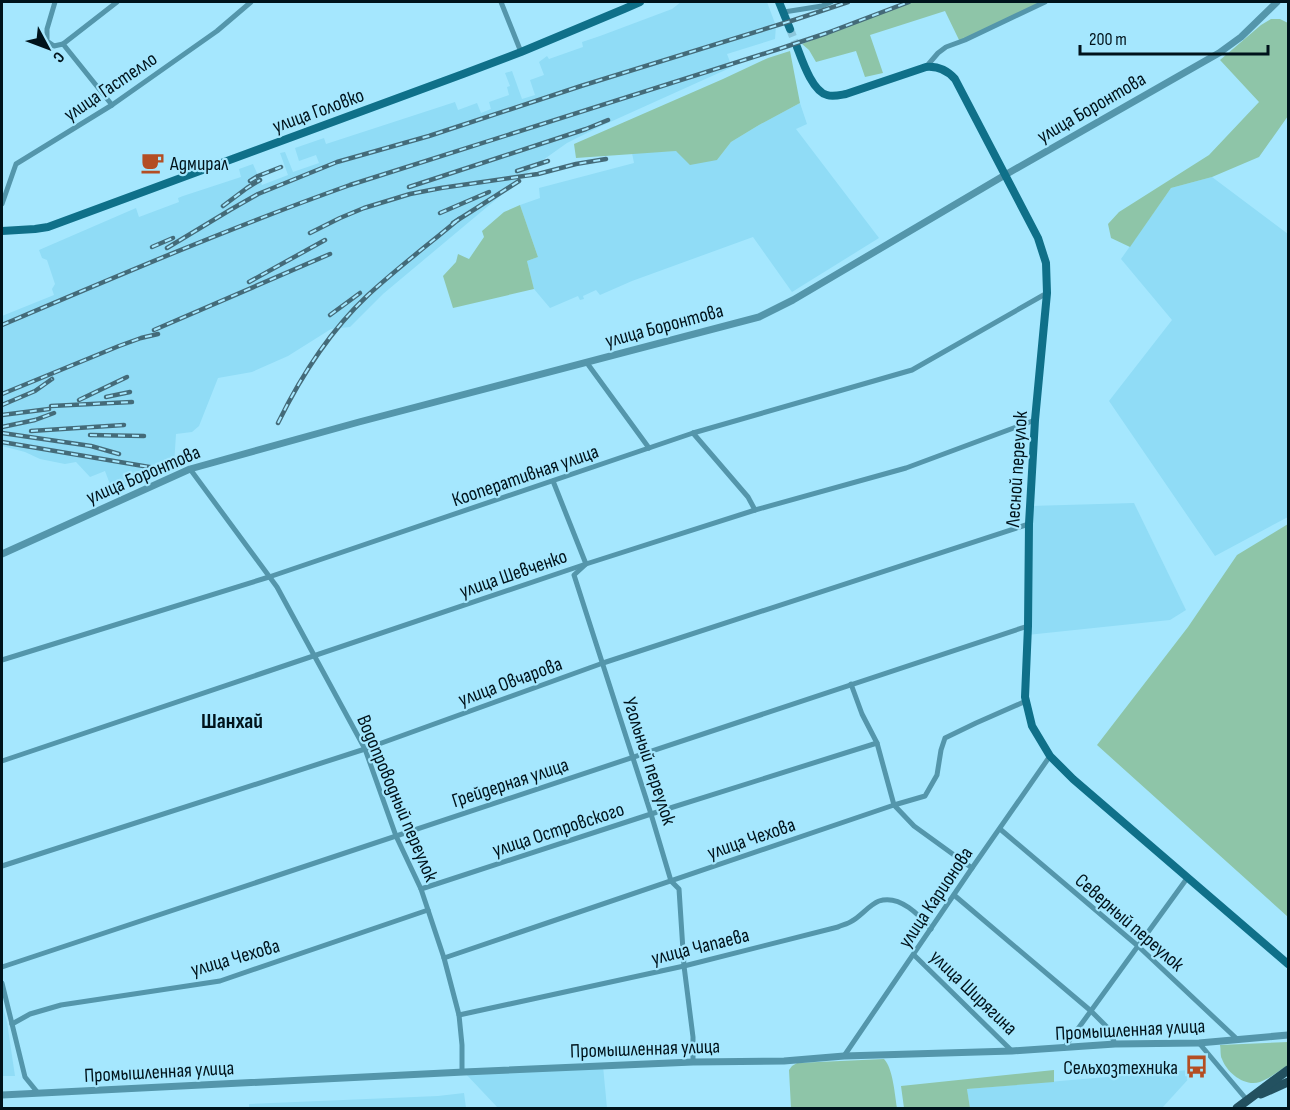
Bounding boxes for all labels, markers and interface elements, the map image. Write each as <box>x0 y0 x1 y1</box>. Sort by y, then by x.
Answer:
north arrow <box>18 18 78 78</box>
scale bar <box>1080 18 1268 56</box>
text: 200 m <box>1089 29 1127 50</box>
street label: улица Гастелло <box>59 47 162 127</box>
text: С <box>48 48 68 66</box>
street label: улица Боронтова <box>1033 67 1150 149</box>
street label: улица Головко <box>269 83 367 139</box>
cafe icon: Адмирал <box>139 150 165 176</box>
place label: Адмирал <box>169 152 228 176</box>
street label: улица Боронтова <box>603 299 726 353</box>
street label: Лесной переулок <box>1001 410 1033 529</box>
street label: улица Боронтова <box>83 440 204 510</box>
street label: Кооперативная улица <box>449 440 602 512</box>
street label: улица Шевченко <box>456 544 570 604</box>
street label: улица Овчарова <box>455 652 566 712</box>
street label: Угольный переулок <box>617 694 681 829</box>
district label: Шанхай <box>201 708 263 735</box>
street label: Водопроводный переулок <box>351 712 443 886</box>
street label: Грейдерная улица <box>449 753 572 813</box>
street label: улица Островского <box>489 797 627 863</box>
street label: улица Чехова <box>704 813 798 865</box>
street label: улица Карионова <box>893 843 978 953</box>
street label: Северный переулок <box>1070 869 1189 977</box>
street label: улица Чапаева <box>649 923 752 971</box>
street label: улица Чехова <box>188 934 282 982</box>
street label: улица Ширягина <box>925 945 1022 1040</box>
street label: Промышленная улица <box>1054 1014 1206 1046</box>
street label: Промышленная улица <box>570 1034 720 1064</box>
bus stop icon: Сельхозтехника <box>1183 1054 1209 1080</box>
street label: Промышленная улица <box>83 1056 235 1088</box>
place label: Сельхозтехника <box>1063 1056 1178 1080</box>

